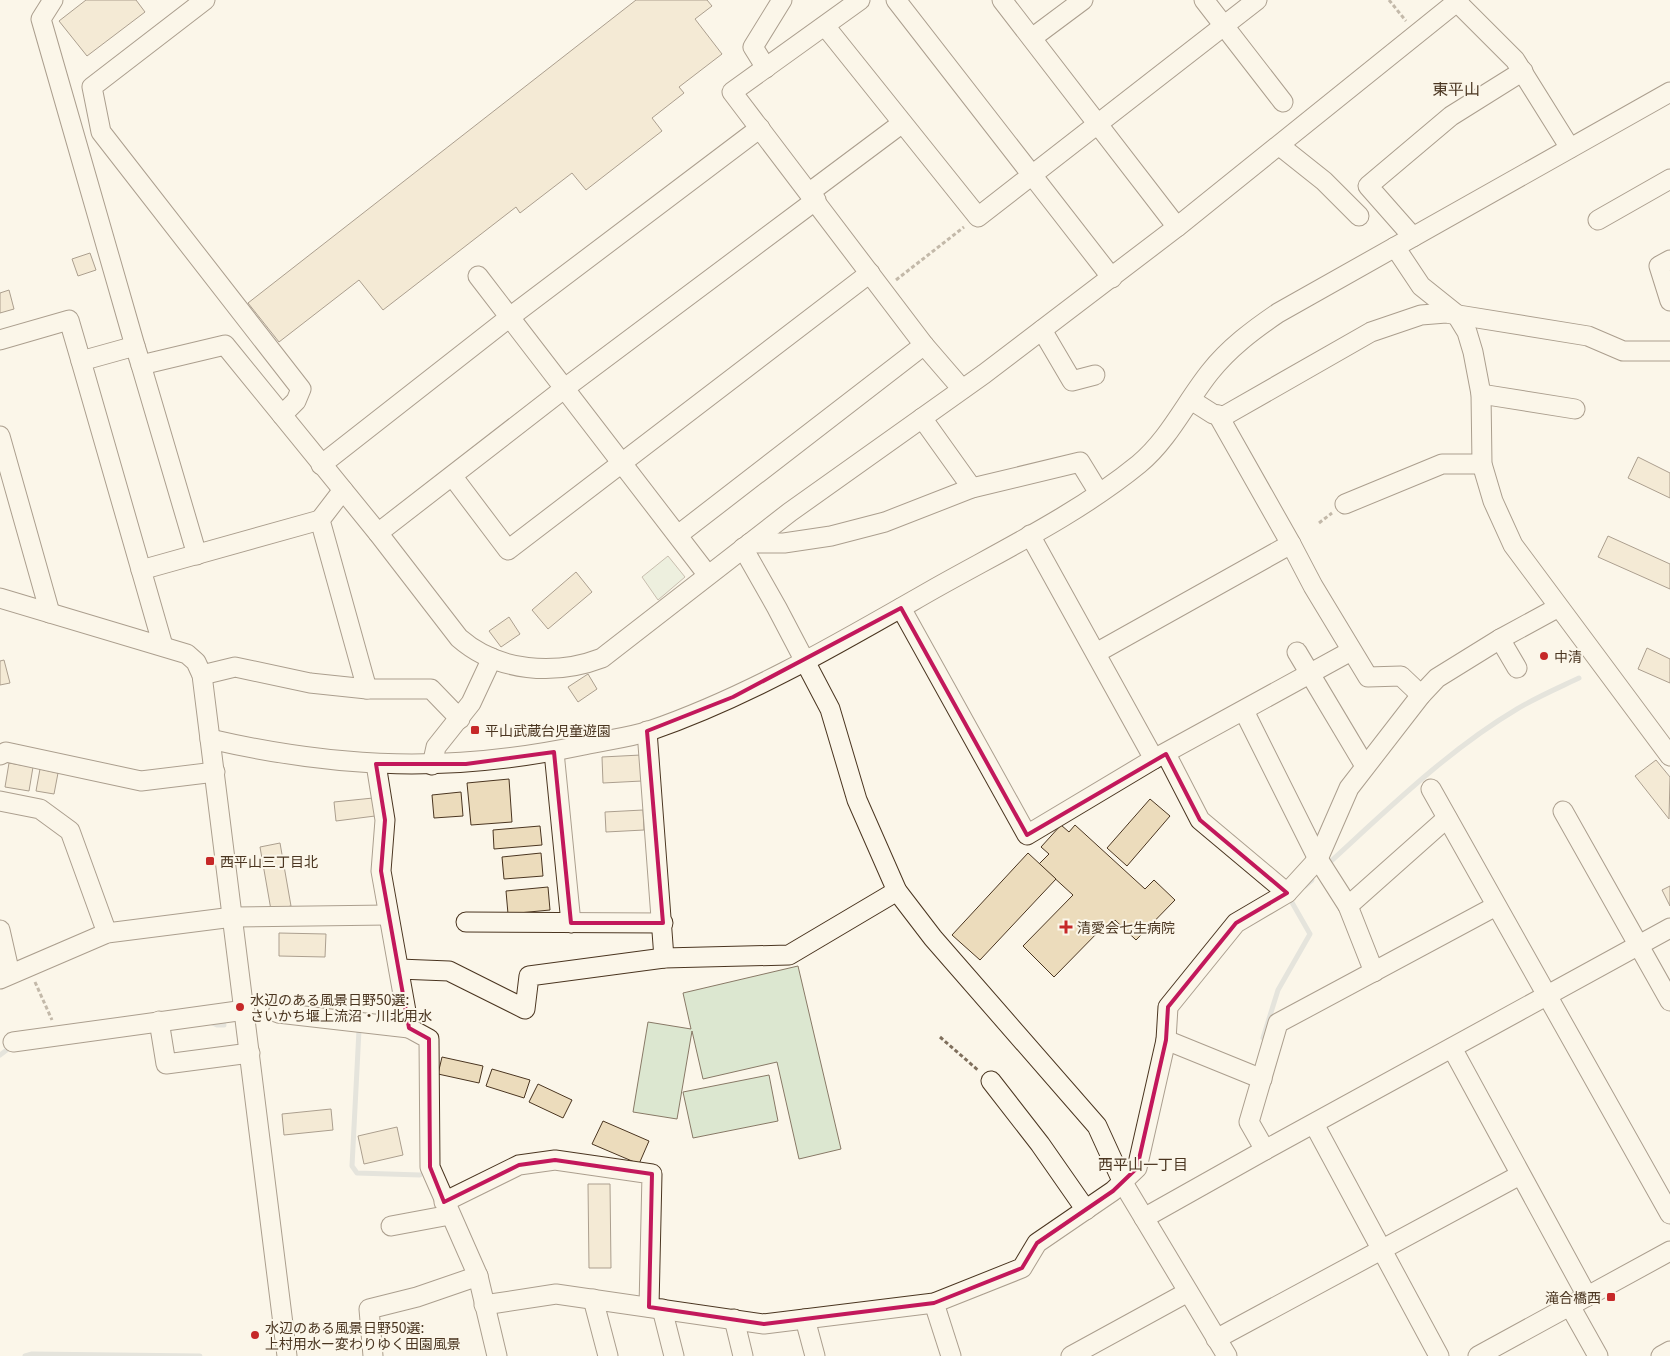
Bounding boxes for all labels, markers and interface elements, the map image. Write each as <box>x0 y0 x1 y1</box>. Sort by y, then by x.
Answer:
district label: 東平山 <box>1432 76 1480 100</box>
place label: 中清 <box>1554 646 1582 666</box>
marker: 中清 <box>1538 650 1550 662</box>
place label: 平山武蔵台児童遊園 <box>485 720 611 740</box>
marker: 平山武蔵台児童遊園 <box>469 724 481 736</box>
place label: 西平山三丁目北 <box>220 851 318 871</box>
marker: 西平山三丁目北 <box>204 855 216 867</box>
place label: 清愛会七生病院 <box>1077 917 1175 937</box>
marker: 清愛会七生病院 <box>1059 920 1073 934</box>
place label: 水辺のある風景日野50選: さいかち堰上流沼・川北用水 <box>250 989 432 1025</box>
marker: 水辺のある風景日野50選: さいかち堰上流沼・川北用水 <box>234 1001 246 1013</box>
district label: 西平山一丁目 <box>1098 1153 1188 1174</box>
place label: 滝合橋西 <box>1545 1287 1601 1307</box>
marker: 滝合橋西 <box>1605 1291 1617 1303</box>
place label: 水辺のある風景日野50選: 上村用水ー変わりゆく田園風景 <box>265 1317 461 1353</box>
marker: 水辺のある風景日野50選: 上村用水ー変わりゆく田園風景 <box>249 1329 261 1341</box>

